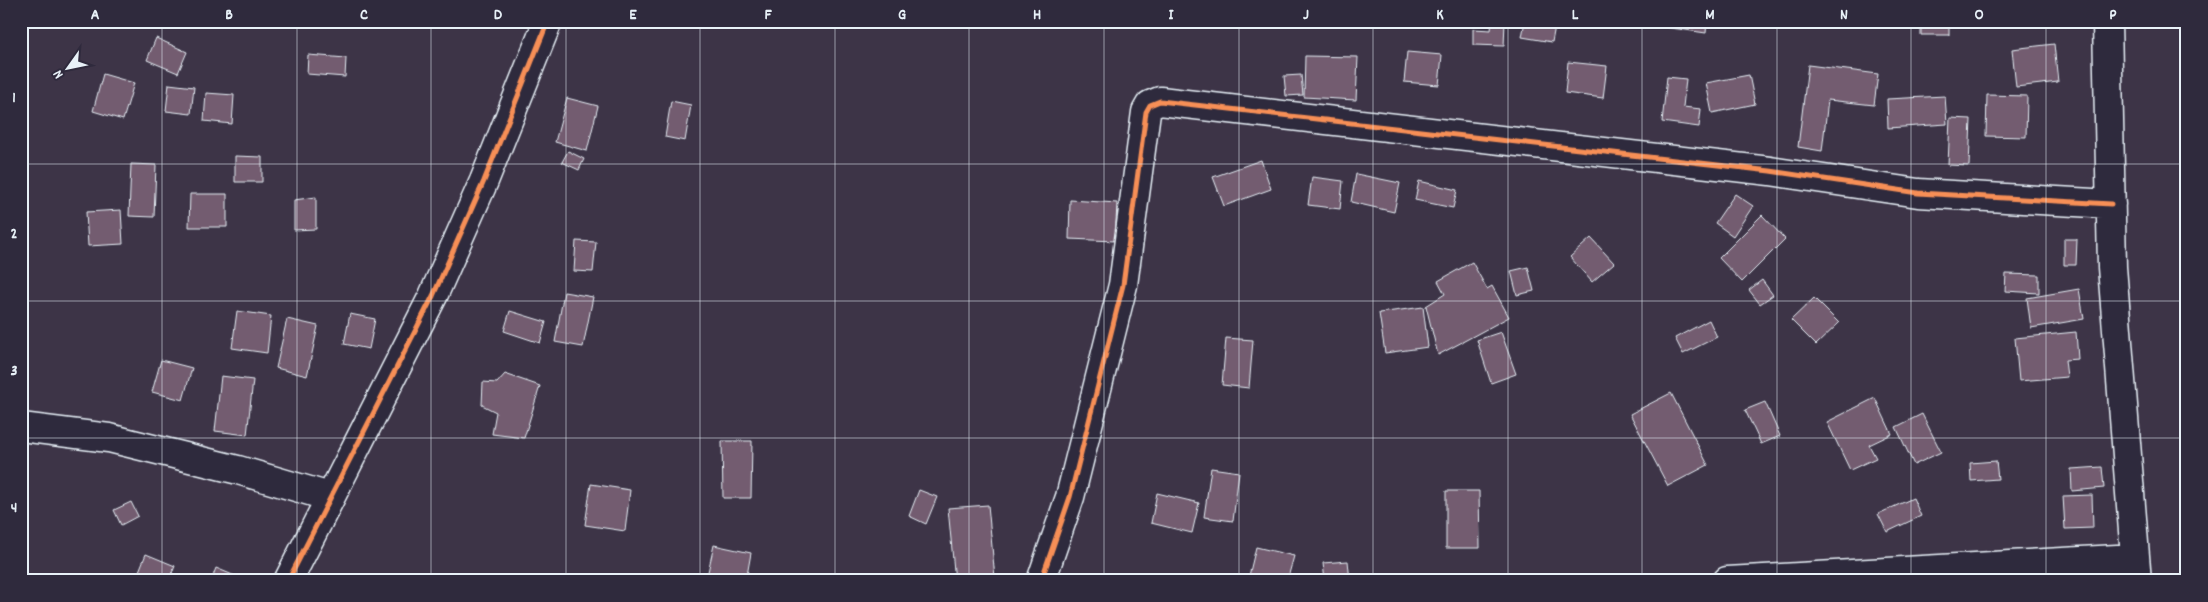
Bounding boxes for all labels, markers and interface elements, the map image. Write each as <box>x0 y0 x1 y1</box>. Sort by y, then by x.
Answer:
text: A <box>91 4 100 27</box>
text: B <box>225 4 233 27</box>
text: C <box>360 4 368 27</box>
text: D <box>494 4 503 27</box>
text: E <box>629 4 637 27</box>
text: F <box>764 4 772 27</box>
text: G <box>898 4 906 27</box>
text: H <box>1033 4 1041 27</box>
text: I <box>1169 4 1175 27</box>
text: J <box>1303 4 1309 27</box>
text: K <box>1436 4 1444 27</box>
text: L <box>1572 4 1579 27</box>
text: M <box>1705 4 1715 27</box>
text: N <box>1840 4 1848 27</box>
text: O <box>1974 4 1984 27</box>
text: P <box>2109 4 2117 27</box>
north arrow <box>42 42 92 92</box>
text: N <box>48 66 69 82</box>
text: 1 <box>12 87 16 110</box>
text: 2 <box>11 223 18 246</box>
text: 3 <box>10 360 18 383</box>
text: 4 <box>11 497 17 520</box>

